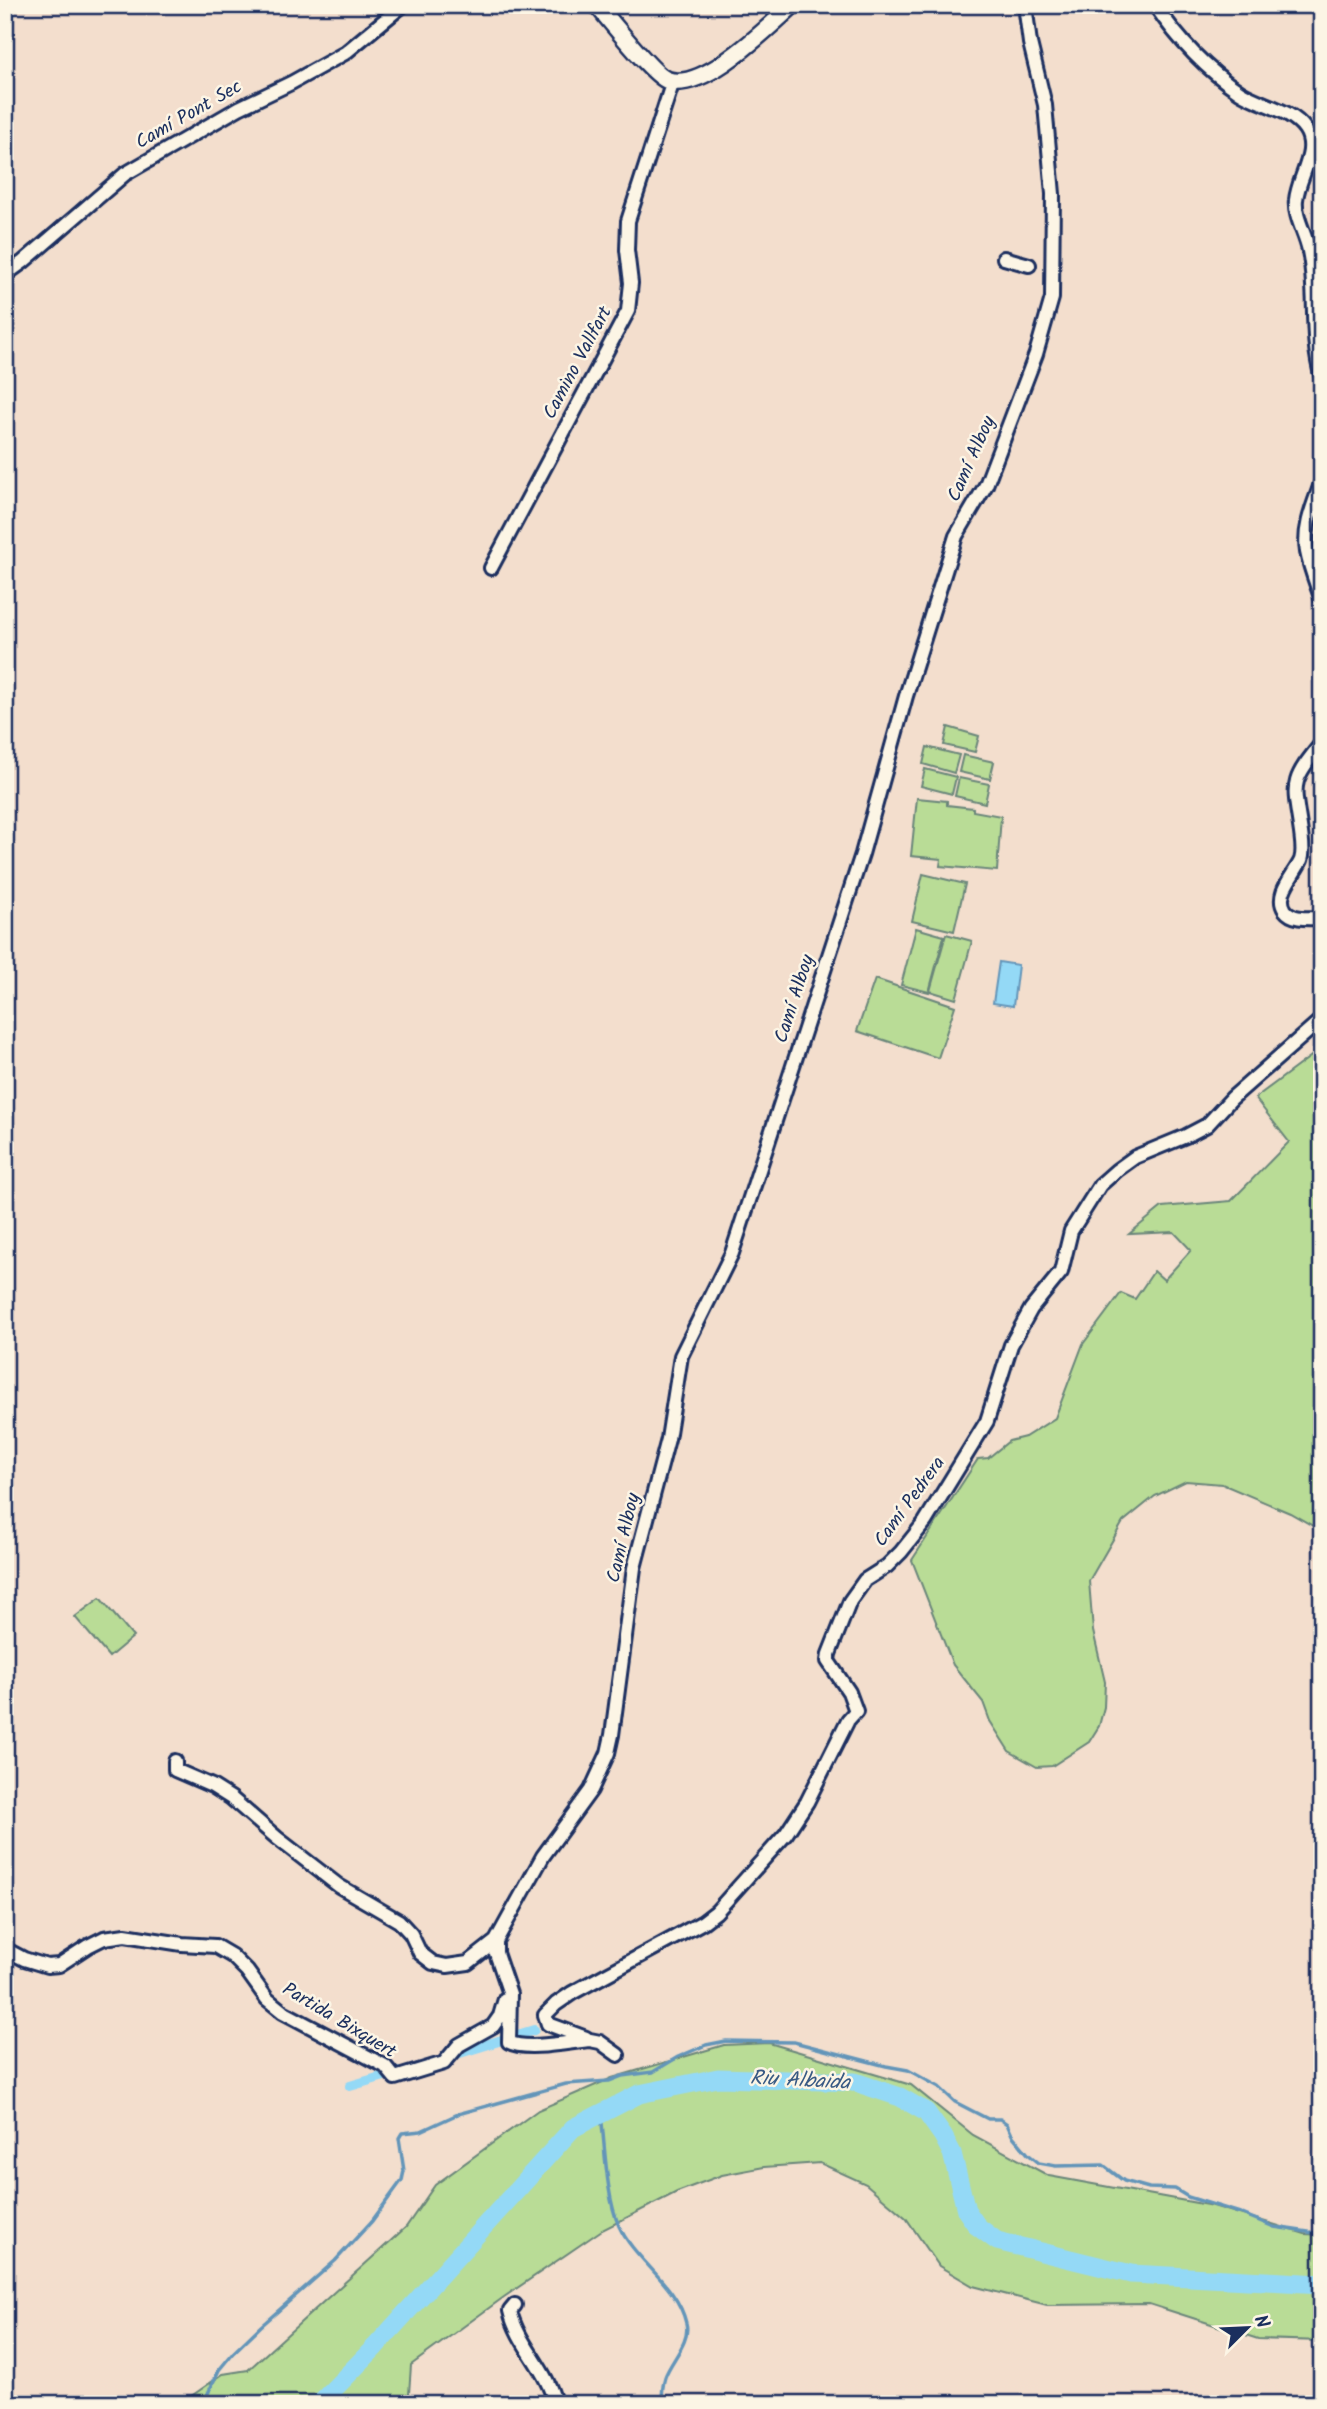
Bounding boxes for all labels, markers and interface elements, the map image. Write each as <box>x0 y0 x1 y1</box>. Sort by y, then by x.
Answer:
street label: Camí Pont Sec <box>130 72 248 158</box>
street label: Camino Vallfart <box>536 301 621 425</box>
street label: Camí Alboy <box>940 410 1005 507</box>
street label: Camí Alboy <box>767 950 824 1047</box>
street label: Camí Pedrera <box>867 1450 953 1554</box>
street label: Camí Alboy <box>599 1489 649 1586</box>
street label: Partida Bixquert <box>276 1975 402 2067</box>
water label: Riu Albaida <box>749 2062 852 2100</box>
north arrow <box>1212 2294 1282 2364</box>
text: N <box>1245 2310 1277 2333</box>

